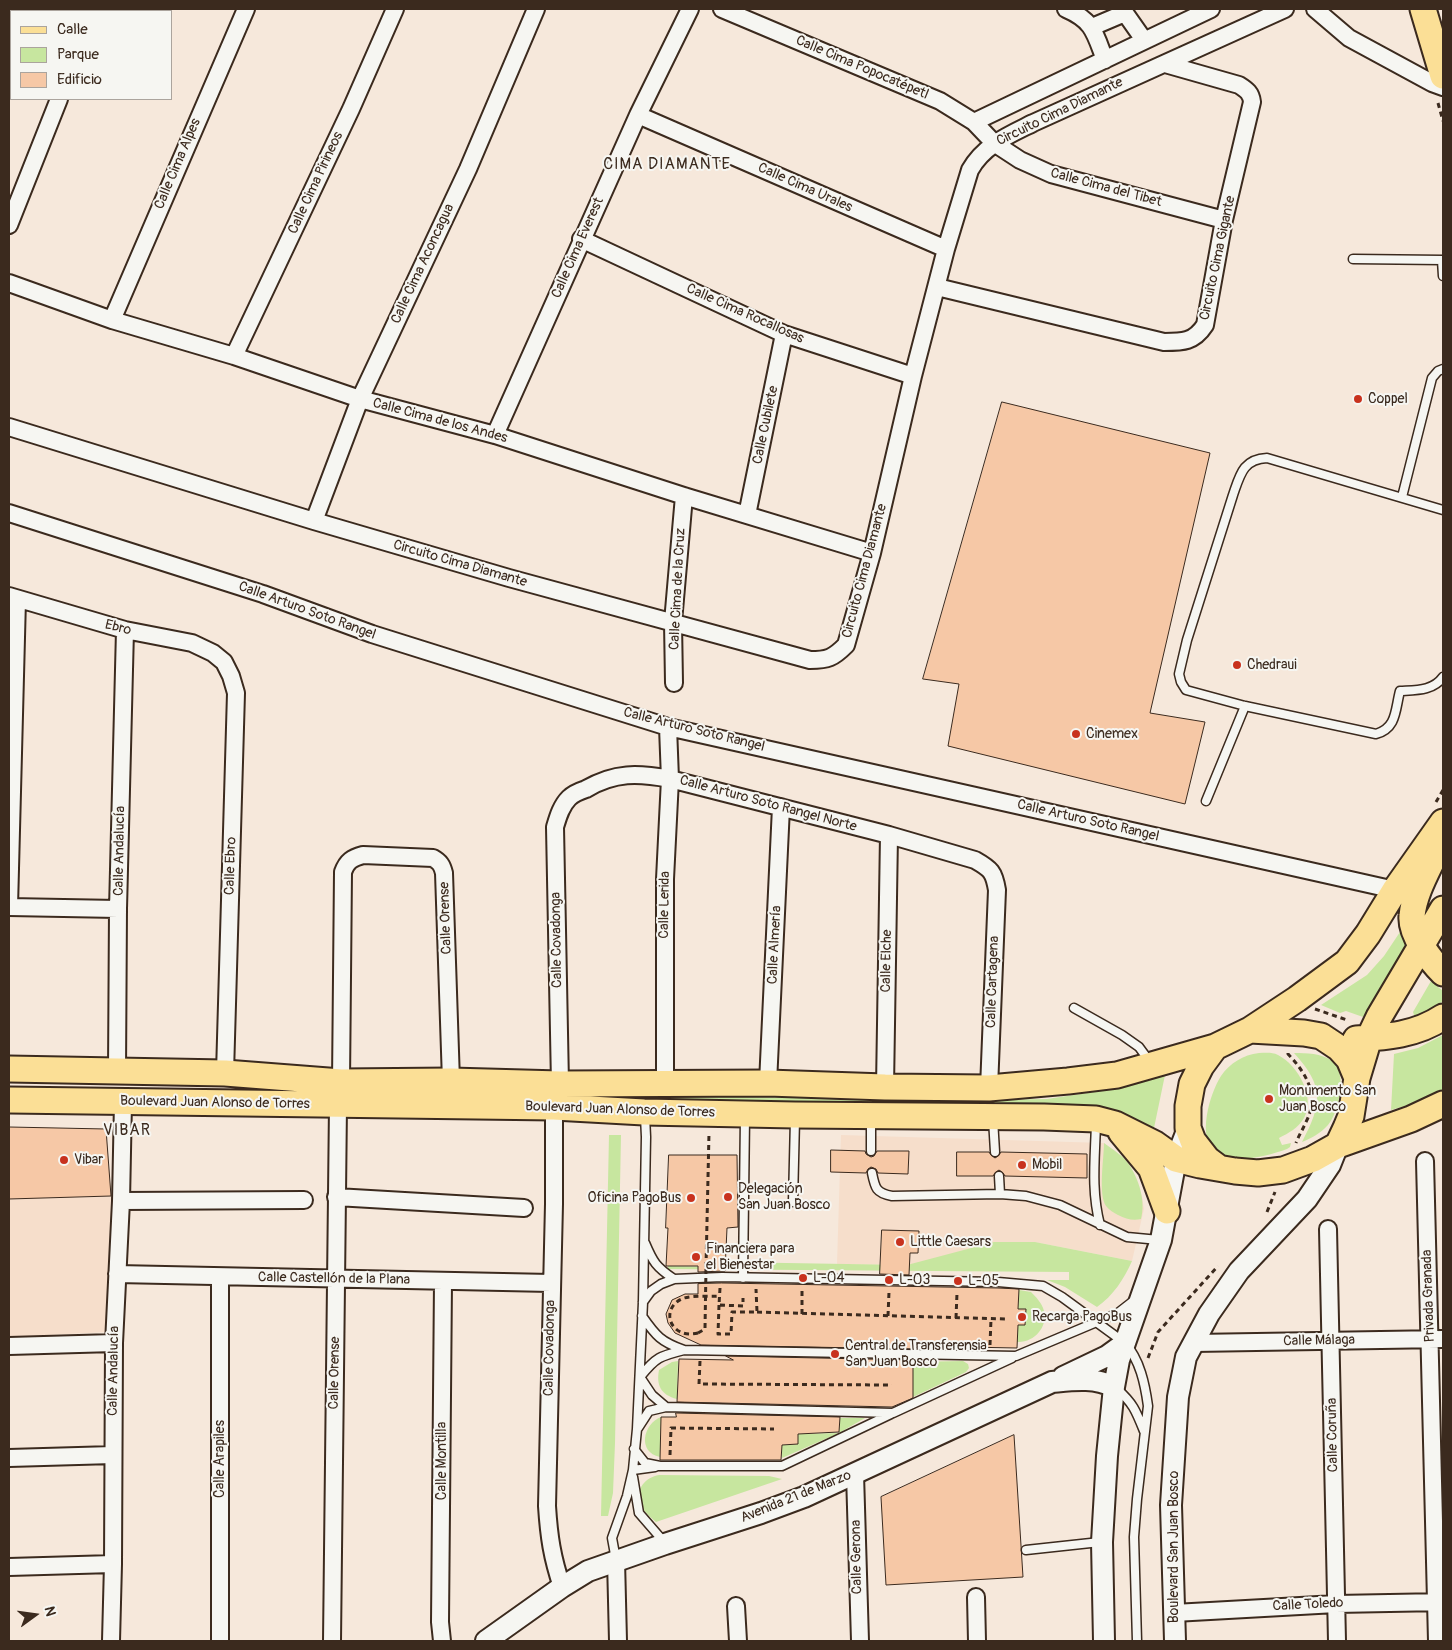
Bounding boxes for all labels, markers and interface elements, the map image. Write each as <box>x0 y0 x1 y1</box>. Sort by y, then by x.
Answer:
legend <box>10 10 172 100</box>
text: Calle <box>57 20 88 39</box>
street label: Calle Cima Popocatépetl <box>793 32 931 104</box>
text: Parque <box>57 45 99 64</box>
text: Edificio <box>57 70 102 89</box>
street label: Circuito Cima Diamante <box>994 74 1126 150</box>
street label: Calle Cima Alpes <box>151 116 205 212</box>
street label: Calle Cima Pirineos <box>285 129 347 237</box>
district label: CIMA DIAMANTE <box>602 155 732 175</box>
street label: Calle Cima Urales <box>755 160 855 216</box>
street label: Calle Cima del Tibet <box>1049 165 1163 211</box>
street label: Circuito Cima Gigante <box>1197 194 1239 322</box>
street label: Calle Cima Everest <box>548 195 608 301</box>
street label: Calle Cima Aconcagua <box>388 201 458 327</box>
street label: Calle Cima Rocallosas <box>684 281 806 347</box>
street label: Calle Cubilete <box>750 384 782 466</box>
place label: Coppel <box>1368 391 1408 407</box>
marker: Coppel <box>1352 393 1364 405</box>
street label: Calle Cima de los Andes <box>371 395 509 447</box>
street label: Circuito Cima Diamante <box>839 502 891 640</box>
street label: Calle Cima de la Cruz <box>666 527 690 651</box>
street label: Circuito Cima Diamante <box>391 537 529 591</box>
street label: Calle Arturo Soto Rangel <box>236 578 378 644</box>
street label: Ebro <box>103 617 133 639</box>
place label: Chedraui <box>1247 657 1297 673</box>
marker: Chedraui <box>1231 659 1243 671</box>
street label: Calle Arturo Soto Rangel <box>622 704 766 756</box>
place label: Cinemex <box>1086 726 1138 742</box>
marker: Cinemex <box>1070 728 1082 740</box>
street label: Calle Arturo Soto Rangel Norte <box>678 772 858 836</box>
street label: Calle Arturo Soto Rangel <box>1015 796 1161 846</box>
street label: Calle Andalucía <box>111 806 129 896</box>
street label: Calle Ebro <box>222 837 240 895</box>
street label: Calle Lerida <box>656 871 674 939</box>
street label: Calle Orense <box>436 881 456 955</box>
street label: Calle Covadonga <box>548 892 566 988</box>
street label: Calle Almería <box>765 905 785 985</box>
street label: Calle Elche <box>878 929 896 993</box>
street label: Calle Cartagena <box>983 936 1003 1028</box>
place label: Monumento San Juan Bosco <box>1279 1083 1376 1116</box>
street label: Boulevard Juan Alonso de Torres <box>120 1093 310 1113</box>
marker: Monumento San Juan Bosco <box>1263 1093 1275 1105</box>
street label: Boulevard Juan Alonso de Torres <box>525 1098 715 1122</box>
district label: VIBAR <box>102 1121 152 1141</box>
place label: Vibar <box>74 1152 103 1168</box>
marker: Vibar <box>58 1154 70 1166</box>
place label: Mobil <box>1032 1157 1062 1173</box>
marker: Mobil <box>1016 1159 1028 1171</box>
place label: Delegación San Juan Bosco <box>738 1181 830 1214</box>
place label: Oficina PagoBus <box>588 1190 681 1206</box>
marker: Delegación San Juan Bosco <box>722 1191 734 1203</box>
marker: Oficina PagoBus <box>685 1192 697 1204</box>
place label: Little Caesars <box>910 1234 991 1250</box>
marker: Little Caesars <box>894 1236 906 1248</box>
place label: Financiera para el Bienestar <box>706 1241 794 1274</box>
street label: Privada Granada <box>1419 1249 1439 1343</box>
marker: Financiera para el Bienestar <box>690 1251 702 1263</box>
street label: Calle Castellón de la Plana <box>258 1269 410 1289</box>
place label: L-04 <box>813 1270 845 1286</box>
marker: L-04 <box>797 1272 809 1284</box>
place label: L-03 <box>899 1272 930 1288</box>
place label: L-05 <box>968 1273 999 1289</box>
marker: L-03 <box>883 1274 895 1286</box>
marker: L-05 <box>952 1275 964 1287</box>
street label: Calle Covadonga <box>541 1300 559 1396</box>
place label: Recarga PagoBus <box>1032 1309 1132 1325</box>
marker: Recarga PagoBus <box>1016 1311 1028 1323</box>
street label: Calle Andalucía <box>105 1326 123 1416</box>
street label: Calle Málaga <box>1283 1332 1355 1350</box>
street label: Calle Orense <box>326 1336 344 1410</box>
place label: Central de Transferensia San Juan Bosco <box>845 1338 987 1370</box>
marker: Central de Transferensia San Juan Bosco <box>829 1348 841 1360</box>
street label: Calle Coruña <box>1324 1398 1342 1472</box>
street label: Calle Arapiles <box>212 1420 228 1498</box>
street label: Calle Montilla <box>434 1422 450 1500</box>
street label: Avenida 21 de Marzo <box>738 1467 854 1527</box>
street label: Boulevard San Juan Bosco <box>1166 1471 1182 1623</box>
street label: Calle Gerona <box>848 1520 866 1594</box>
north arrow <box>10 1590 60 1640</box>
street label: Calle Toledo <box>1272 1595 1344 1615</box>
text: N <box>41 1605 59 1618</box>

